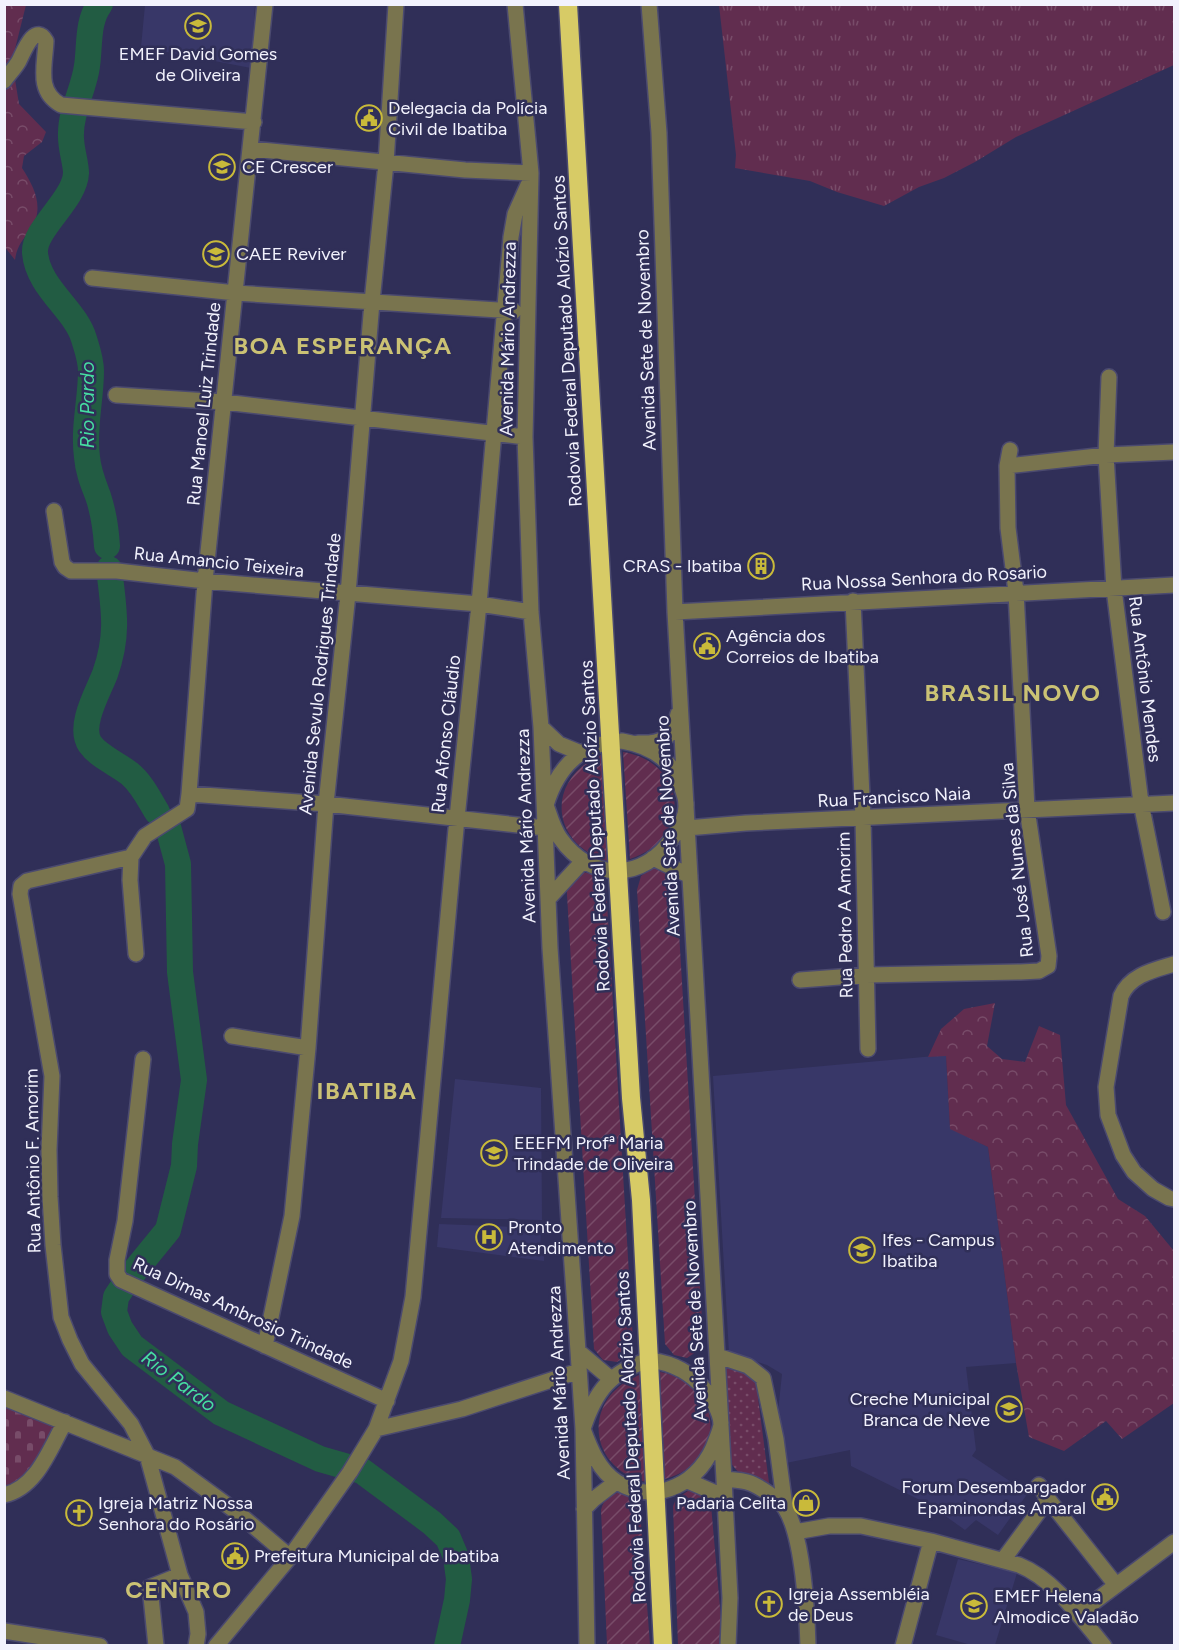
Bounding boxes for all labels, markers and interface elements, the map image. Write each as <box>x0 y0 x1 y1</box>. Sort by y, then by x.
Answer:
school or university icon: EMEF David Gomes de Oliveira <box>183 11 213 41</box>
place label: EMEF David Gomes de Oliveira <box>119 43 277 86</box>
place label: Delegacia da Polícia Civil de Ibatiba <box>388 97 547 140</box>
public building icon: Delegacia da Polícia Civil de Ibatiba <box>354 103 384 133</box>
school or university icon: CE Crescer <box>207 152 237 182</box>
place label: CE Crescer <box>242 156 333 178</box>
street label: Rodovia Federal Deputado Aloízio Santos <box>547 175 587 507</box>
street label: Avenida Sete de Novembro <box>631 229 661 451</box>
school or university icon: CAEE Reviver <box>201 239 231 269</box>
street label: Avenida Mário Andrezza <box>495 242 521 436</box>
place label: CAEE Reviver <box>236 243 346 265</box>
street label: Rua Manoel Luiz Trindade <box>182 301 226 507</box>
district label: BOA ESPERANÇA <box>233 331 453 360</box>
water label: Rio Pardo <box>75 361 99 449</box>
street label: Avenida Sevulo Rodrigues Trindade <box>294 532 346 816</box>
street label: Rua Amancio Teixeira <box>133 542 305 582</box>
building icon: CRAS - Ibatiba <box>746 551 776 581</box>
place label: CRAS - Ibatiba <box>623 555 742 577</box>
street label: Rua Nossa Senhora do Rosario <box>800 561 1048 595</box>
street label: Rua Antônio Mendes <box>1124 595 1166 763</box>
place label: Agência dos Correios de Ibatiba <box>726 625 879 668</box>
public building icon: Agência dos Correios de Ibatiba <box>692 631 722 661</box>
street label: Rua Afonso Cláudio <box>427 654 465 814</box>
street label: Rodovia Federal Deputado Aloízio Santos <box>575 660 615 992</box>
district label: BRASIL NOVO <box>925 678 1101 707</box>
street label: Avenida Sete de Novembro <box>651 715 685 937</box>
street label: Avenida Mário Andrezza <box>512 728 540 924</box>
street label: Rua José Nunes da Silva <box>996 762 1038 958</box>
street label: Rua Francisco Naia <box>817 782 971 812</box>
street label: Rua Pedro A Amorim <box>833 831 857 999</box>
street label: Rua Antônio F. Amorim <box>20 1068 46 1254</box>
district label: IBATIBA <box>317 1076 417 1105</box>
place label: EEEFM Profª Maria Trindade de Oliveira <box>514 1132 673 1175</box>
school or university icon: EEEFM Profª Maria Trindade de Oliveira <box>479 1138 509 1168</box>
street label: Avenida Sete de Novembro <box>678 1200 712 1422</box>
place label: Pronto Atendimento <box>508 1216 614 1259</box>
hospital icon: Pronto Atendimento <box>474 1222 504 1252</box>
place label: Ifes - Campus Ibatiba <box>882 1229 995 1272</box>
school or university icon: Ifes - Campus Ibatiba <box>847 1235 877 1265</box>
street label: Rua Dimas Ambrosio Trindade <box>129 1252 357 1374</box>
street label: Rodovia Federal Deputado Aloízio Santos <box>611 1271 651 1603</box>
street label: Avenida Mário Andrezza <box>543 1285 575 1481</box>
water label: Rio Pardo <box>137 1345 221 1417</box>
place label: Creche Municipal Branca de Neve <box>850 1388 990 1431</box>
school or university icon: Creche Municipal Branca de Neve <box>994 1394 1024 1424</box>
place label: Forum Desembargador Epaminondas Amaral <box>902 1476 1086 1519</box>
public building icon: Forum Desembargador Epaminondas Amaral <box>1090 1482 1120 1512</box>
shop icon: Padaria Celita <box>791 1488 821 1518</box>
place label: Igreja Matriz Nossa Senhora do Rosário <box>98 1492 255 1535</box>
place label: Padaria Celita <box>676 1492 786 1514</box>
church icon: Igreja Matriz Nossa Senhora do Rosário <box>64 1498 94 1528</box>
public building icon: Prefeitura Municipal de Ibatiba <box>220 1541 250 1571</box>
place label: Prefeitura Municipal de Ibatiba <box>254 1545 499 1567</box>
district label: CENTRO <box>125 1575 233 1604</box>
place label: Igreja Assembléia de Deus <box>788 1583 930 1626</box>
place label: EMEF Helena Almodice Valadão <box>994 1585 1139 1628</box>
church icon: Igreja Assembléia de Deus <box>754 1589 784 1619</box>
school or university icon: EMEF Helena Almodice Valadão <box>959 1591 989 1621</box>

